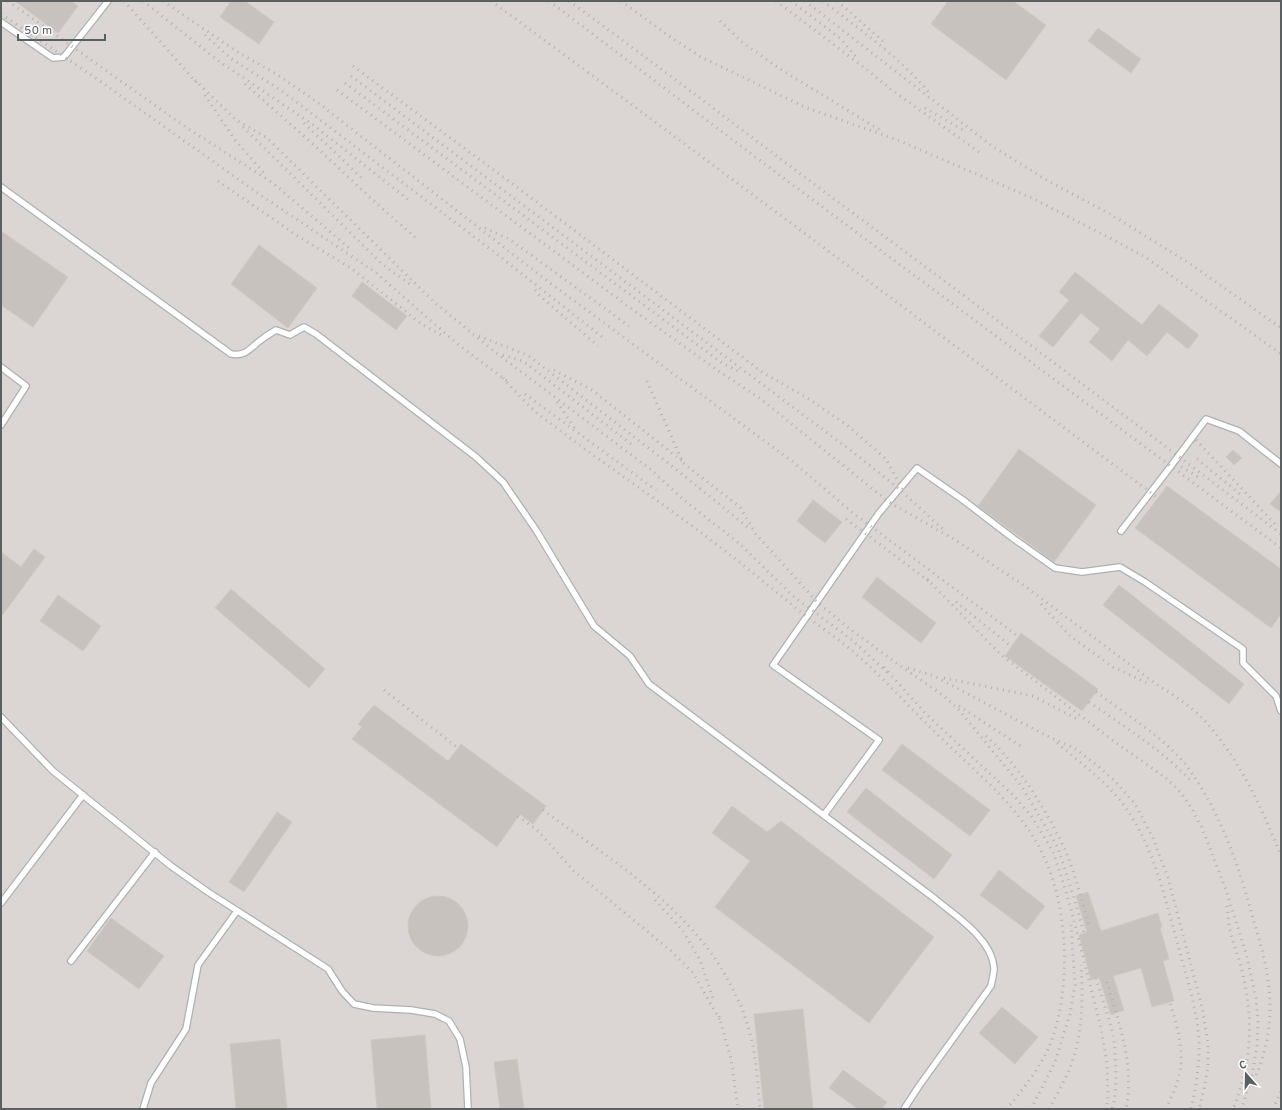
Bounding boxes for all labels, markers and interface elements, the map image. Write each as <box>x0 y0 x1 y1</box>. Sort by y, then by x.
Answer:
scale bar <box>18 16 105 42</box>
text: 50 m <box>24 23 52 39</box>
north arrow <box>1226 1054 1266 1094</box>
text: С <box>1237 1058 1249 1073</box>

